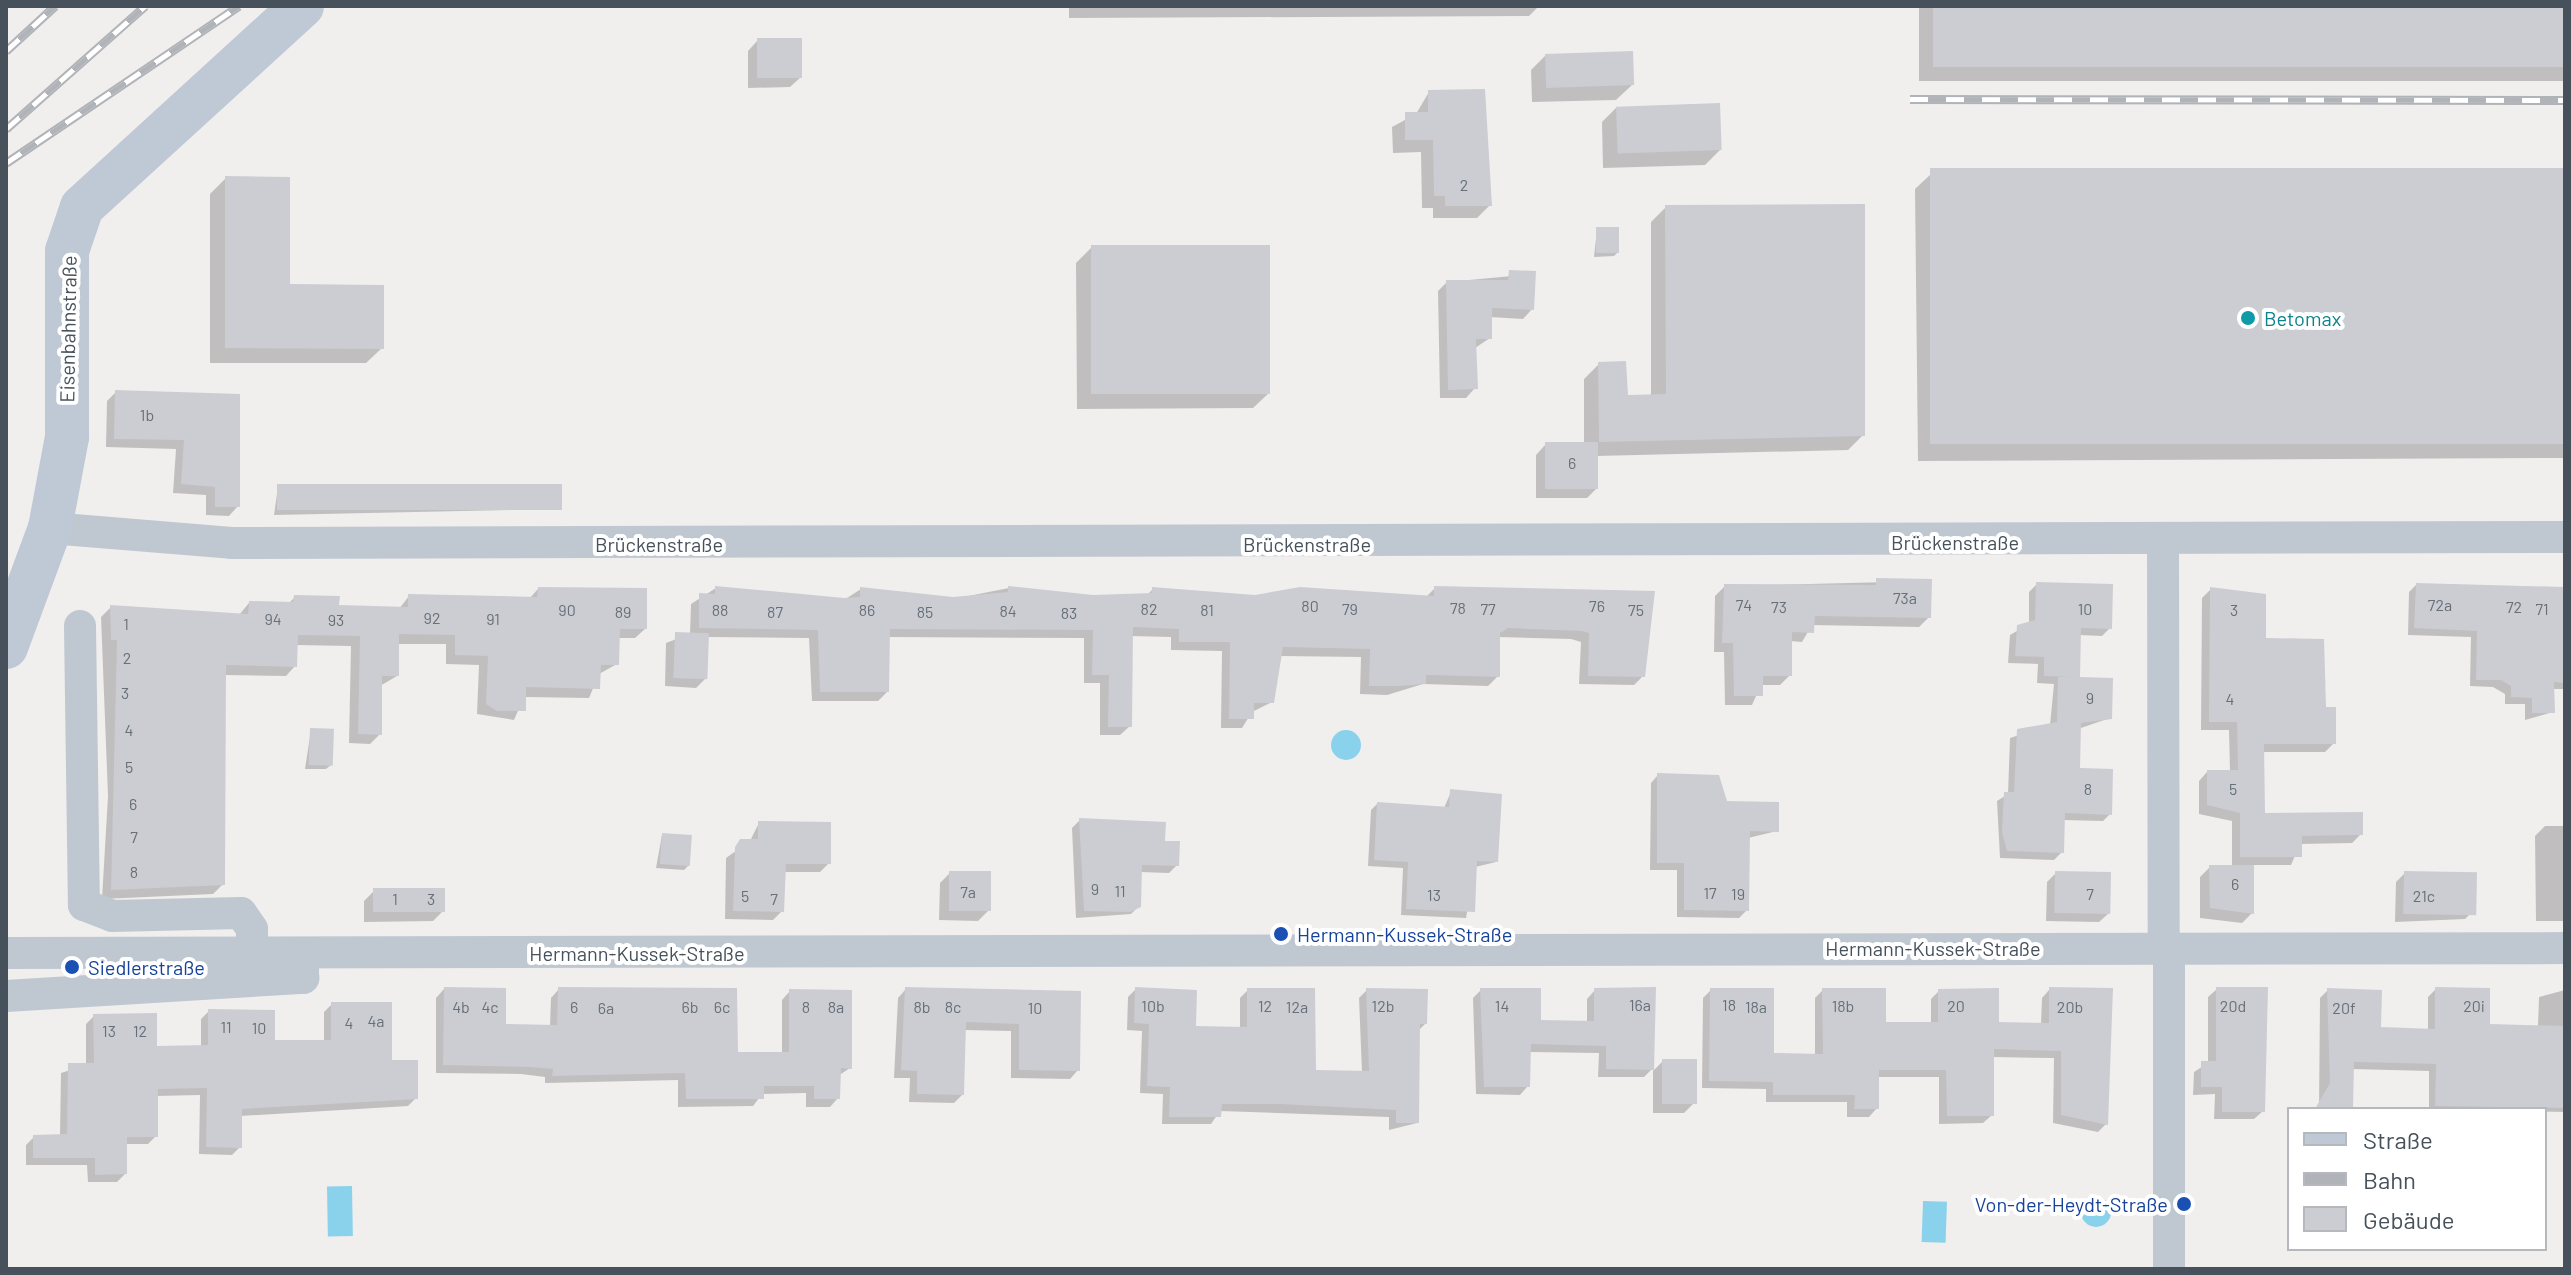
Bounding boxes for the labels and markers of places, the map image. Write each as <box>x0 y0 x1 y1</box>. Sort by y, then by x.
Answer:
place label: Betomax <box>2264 306 2341 330</box>
marker: Betomax <box>2239 309 2257 327</box>
place label: Hermann-Kussek-Straße <box>1297 922 1512 946</box>
marker: Hermann-Kussek-Straße <box>1272 925 1290 943</box>
place label: Siedlerstraße <box>88 955 205 979</box>
marker: Siedlerstraße <box>63 958 81 976</box>
place label: Von-der-Heydt-Straße <box>1975 1192 2168 1216</box>
marker: Von-der-Heydt-Straße <box>2175 1195 2193 1213</box>

